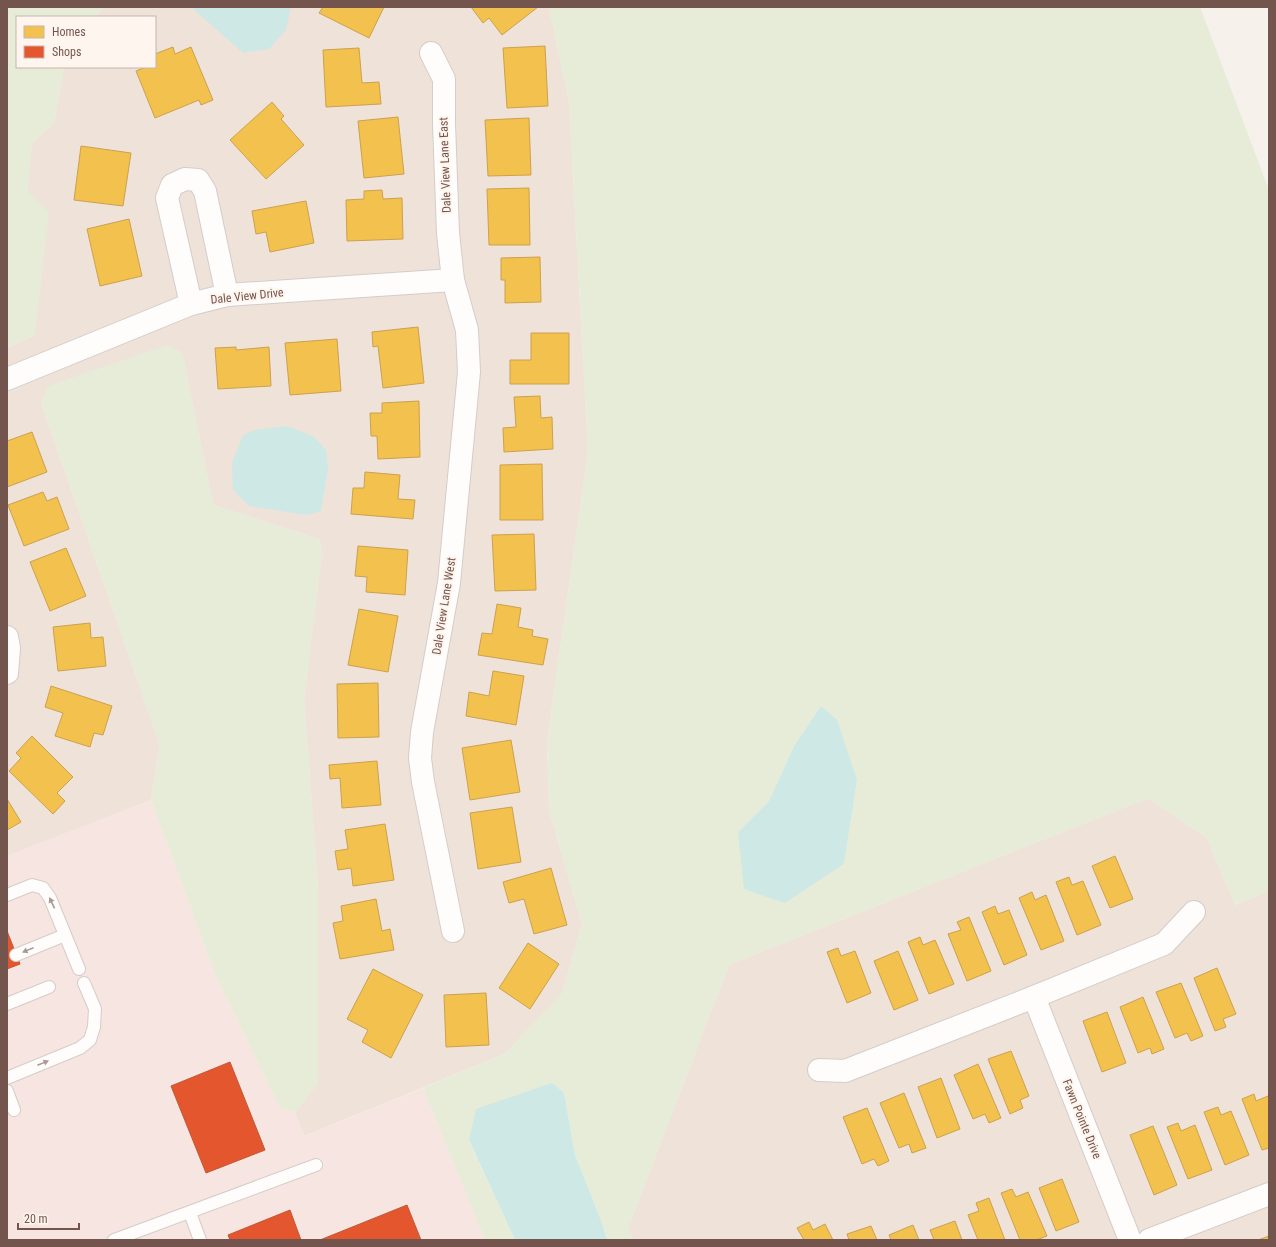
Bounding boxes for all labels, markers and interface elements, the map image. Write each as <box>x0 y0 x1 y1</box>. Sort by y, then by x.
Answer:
legend <box>16 16 156 68</box>
text: Homes <box>52 25 86 39</box>
text: Shops <box>52 45 81 59</box>
street label: Dale View Lane East <box>436 116 454 213</box>
street label: Dale View Drive <box>210 285 285 307</box>
street label: Dale View Lane West <box>429 556 459 656</box>
one-way arrow <box>49 897 55 908</box>
one-way arrow <box>21 948 33 954</box>
one-way arrow <box>38 1060 49 1066</box>
street label: Fawn Pointe Drive <box>1060 1077 1104 1161</box>
scale bar <box>18 1205 79 1231</box>
text: 20 m <box>24 1212 48 1226</box>

